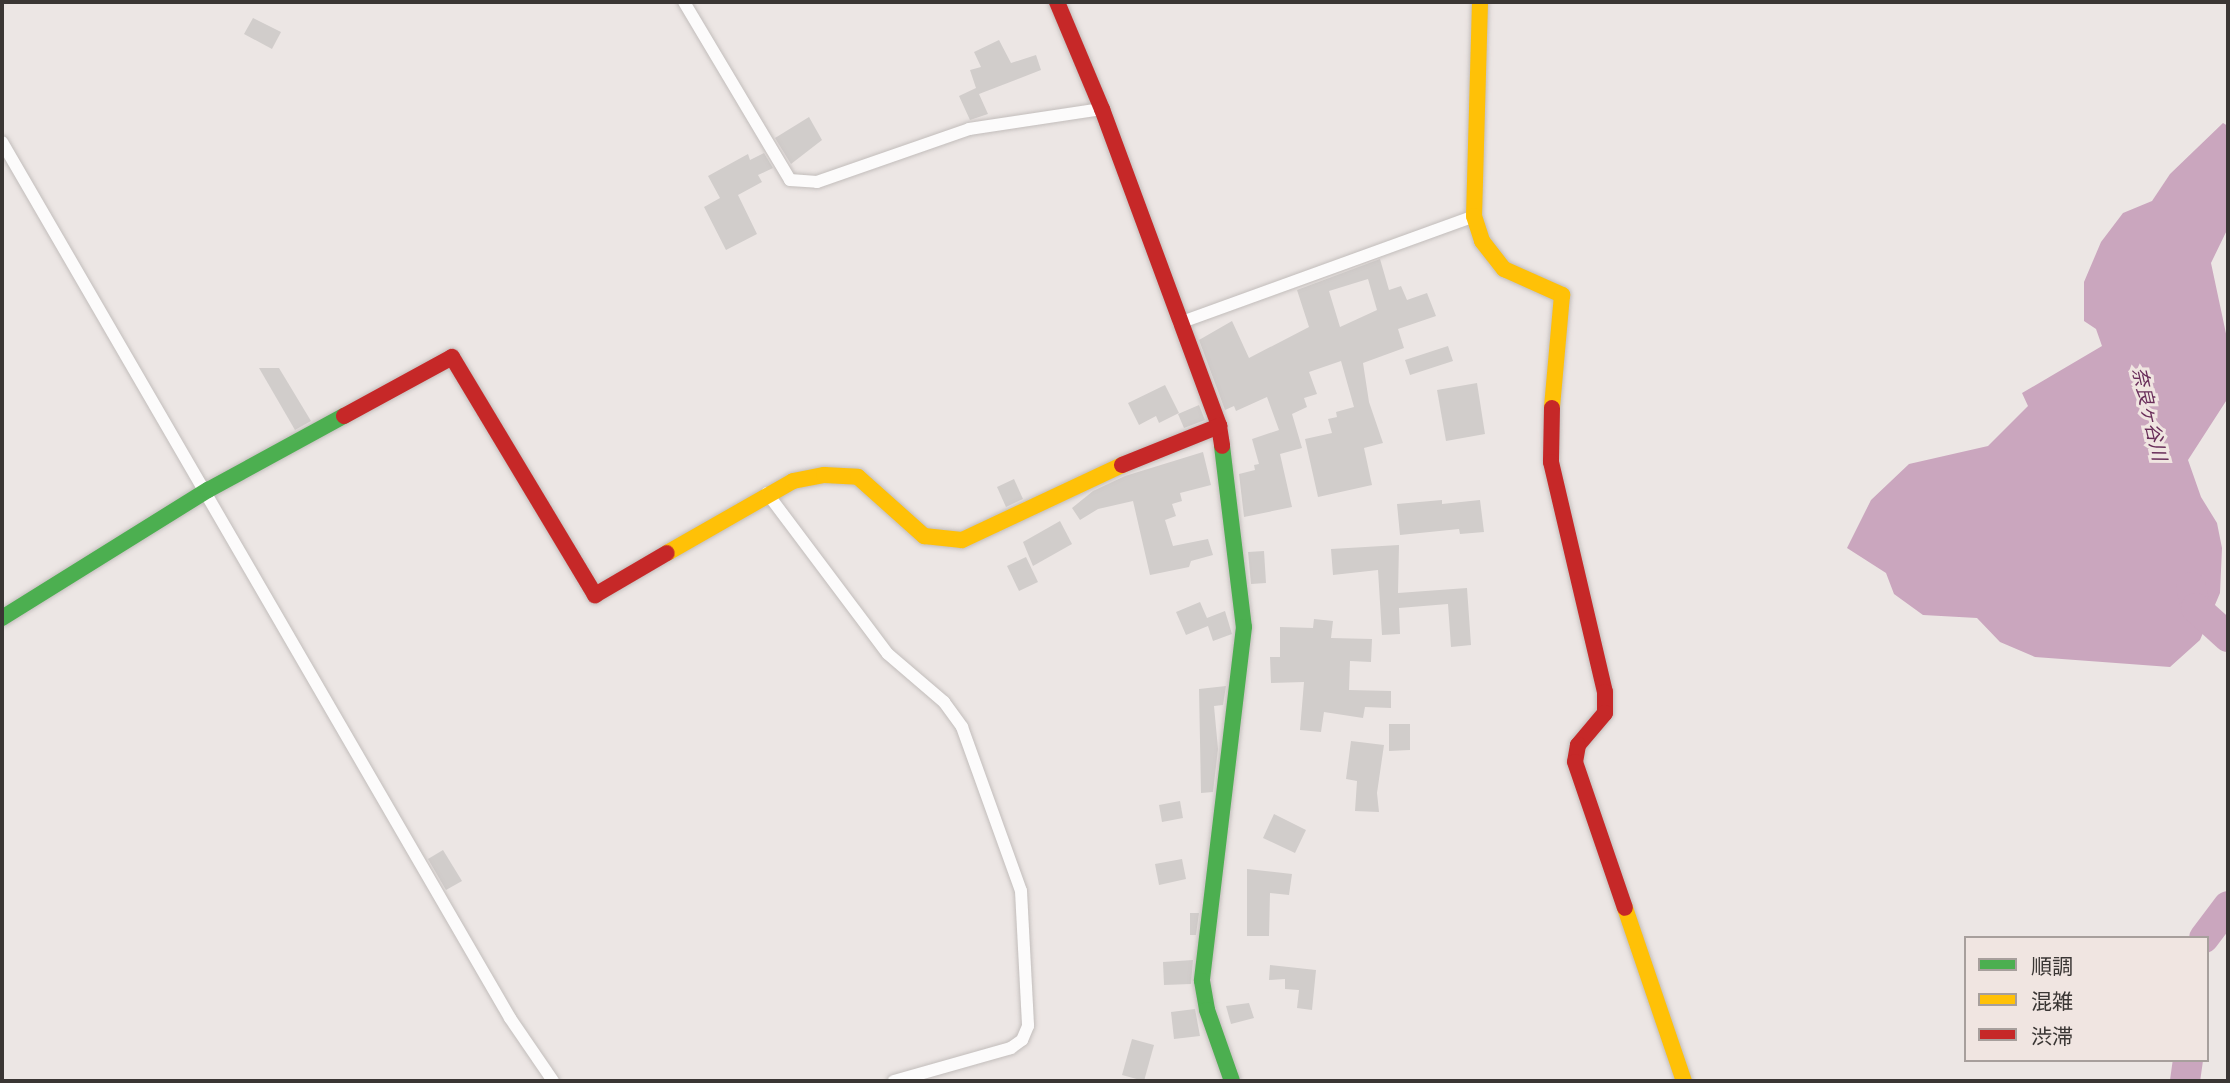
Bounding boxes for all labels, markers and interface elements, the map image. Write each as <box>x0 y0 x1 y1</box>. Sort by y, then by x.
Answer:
water label: 奈良ヶ谷川 <box>2127 365 2171 463</box>
legend <box>1964 936 2209 1062</box>
text: 順調 <box>2031 952 2073 980</box>
text: 混雑 <box>2031 987 2073 1015</box>
text: 渋滞 <box>2031 1022 2073 1050</box>

